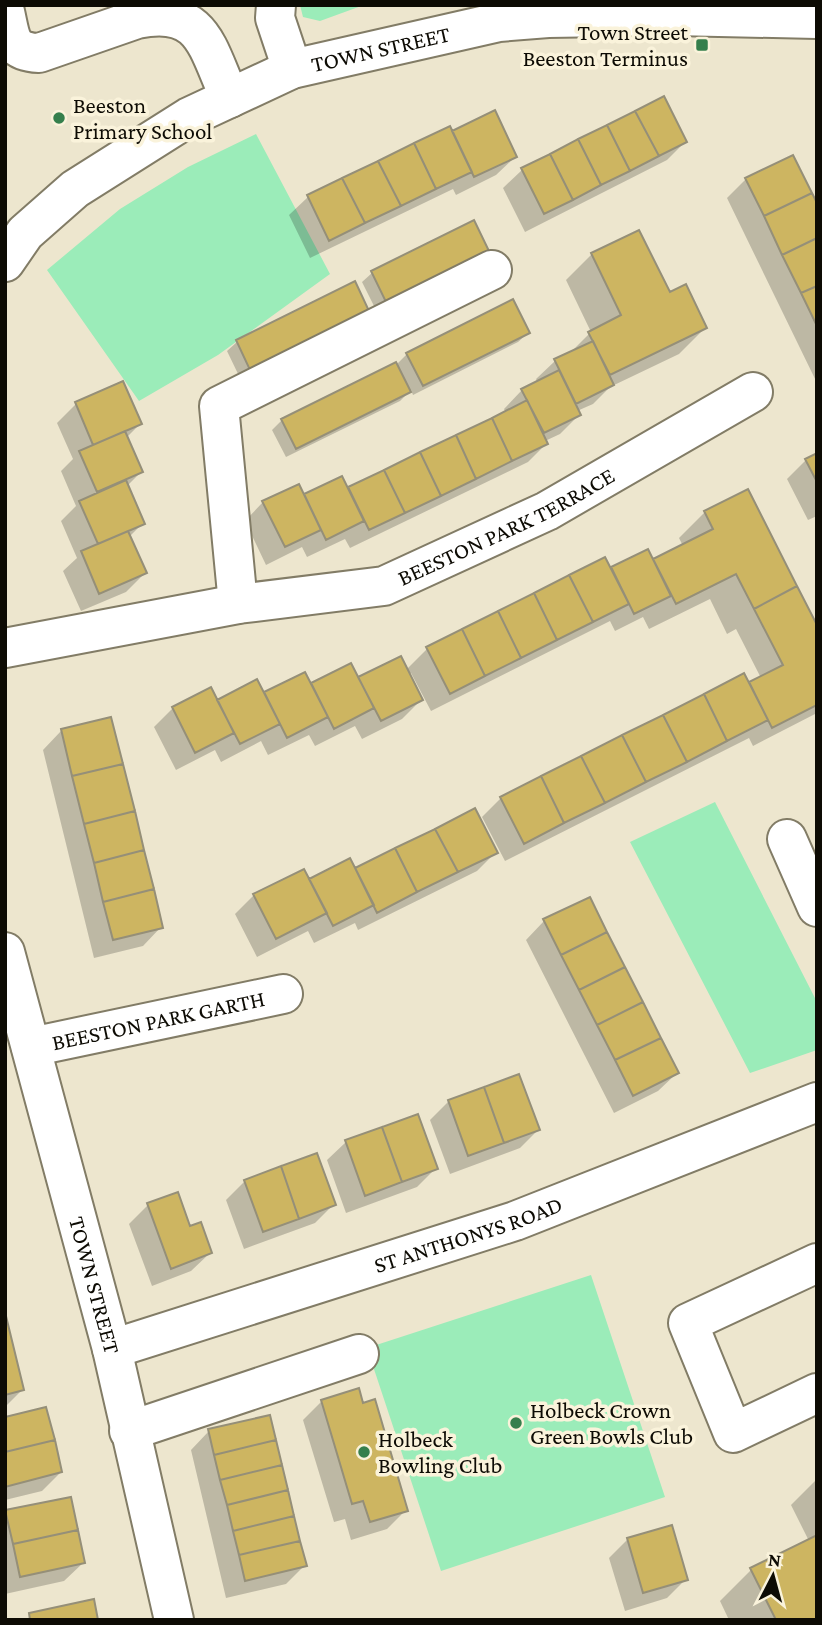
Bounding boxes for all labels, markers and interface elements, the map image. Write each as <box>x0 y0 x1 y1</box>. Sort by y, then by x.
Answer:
place label: Town Street Beeston Terminus <box>523 19 688 71</box>
street label: TOWN STREET <box>309 20 453 77</box>
marker: Town Street Beeston Terminus <box>694 37 710 53</box>
place label: Beeston Primary School <box>73 92 212 144</box>
marker: Beeston Primary School <box>51 110 67 126</box>
street label: BEESTON PARK TERRACE <box>394 462 619 591</box>
street label: BEESTON PARK GARTH <box>49 985 267 1055</box>
street label: ST ANTHONYS ROAD <box>371 1191 566 1278</box>
street label: TOWN STREET <box>64 1213 126 1357</box>
place label: Holbeck Crown Green Bowls Club <box>530 1397 693 1449</box>
marker: Holbeck Crown Green Bowls Club <box>508 1415 524 1431</box>
place label: Holbeck Bowling Club <box>378 1426 502 1478</box>
marker: Holbeck Bowling Club <box>356 1444 372 1460</box>
north arrow <box>738 1541 808 1611</box>
text: N <box>767 1548 782 1571</box>

